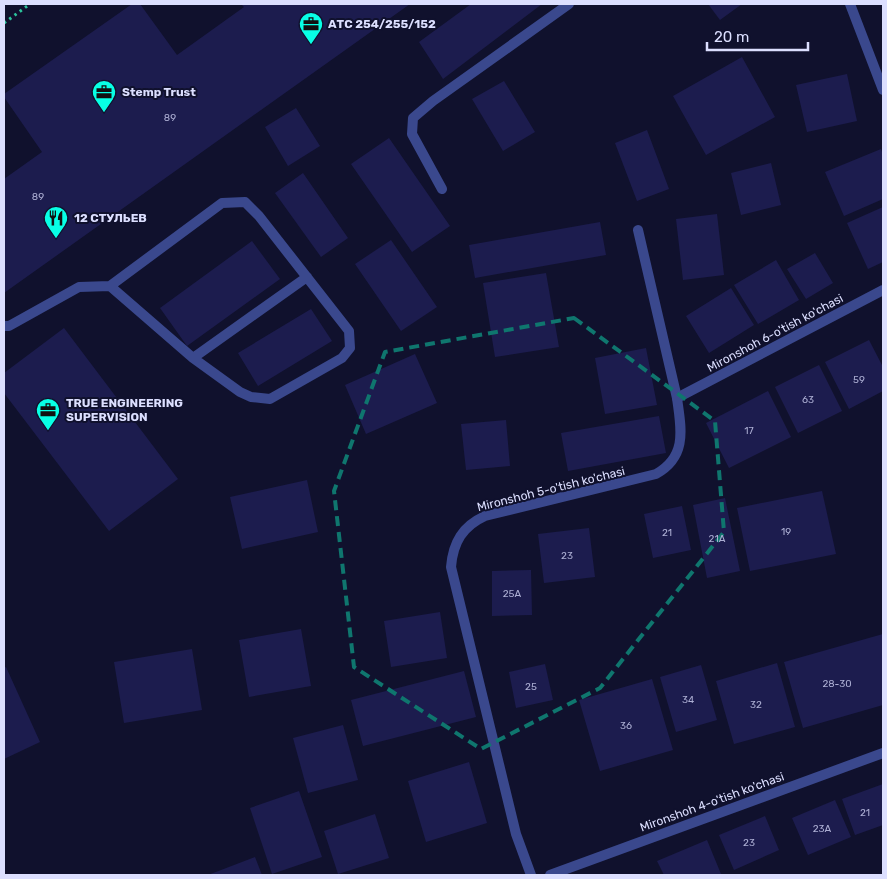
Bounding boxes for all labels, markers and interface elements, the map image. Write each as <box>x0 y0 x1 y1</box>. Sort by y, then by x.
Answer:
office icon: АТС 254/255/152 <box>298 11 324 45</box>
place label: АТС 254/255/152 <box>328 17 436 31</box>
scale bar <box>707 20 808 52</box>
text: 20 m <box>714 28 749 46</box>
office icon: Stemp Trust <box>91 79 117 113</box>
place label: Stemp Trust <box>122 85 196 99</box>
house number: 89 <box>164 112 176 124</box>
house number: 89 <box>32 191 44 203</box>
restaurant icon: 12 СТУЛЬЕВ <box>43 205 69 239</box>
place label: 12 СТУЛЬЕВ <box>74 211 147 225</box>
street label: Mironshoh 6-o'tish ko'chasi <box>705 291 845 375</box>
house number: 59 <box>853 374 865 386</box>
house number: 63 <box>802 394 814 406</box>
place label: TRUE ENGINEERING SUPERVISION <box>66 396 183 424</box>
office icon: TRUE ENGINEERING SUPERVISION <box>35 397 61 431</box>
house number: 17 <box>744 425 754 437</box>
street label: Mironshoh 5-o'tish ko'chasi <box>476 464 626 514</box>
house number: 19 <box>781 526 791 538</box>
house number: 21 <box>662 527 672 539</box>
house number: 21A <box>709 533 726 545</box>
house number: 23 <box>561 550 573 562</box>
house number: 25A <box>503 588 522 600</box>
house number: 28-30 <box>822 678 852 690</box>
house number: 25 <box>525 681 537 693</box>
house number: 34 <box>682 694 694 706</box>
house number: 32 <box>750 699 762 711</box>
house number: 36 <box>620 720 632 732</box>
street label: Mironshoh 4-o'tish ko'chasi <box>638 769 786 835</box>
house number: 21 <box>860 807 870 819</box>
house number: 23A <box>813 823 832 835</box>
house number: 23 <box>743 837 755 849</box>

